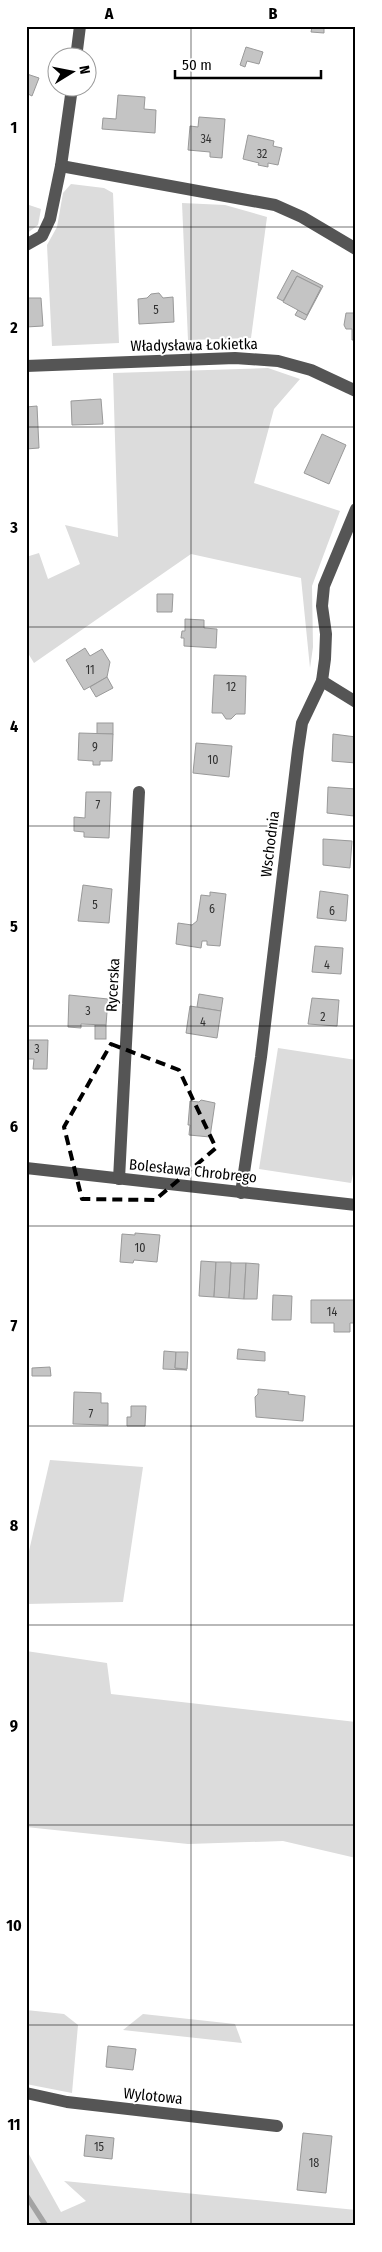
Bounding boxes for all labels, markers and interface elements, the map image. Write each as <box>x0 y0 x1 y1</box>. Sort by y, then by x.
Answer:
text: A <box>104 4 114 23</box>
text: B <box>269 4 278 23</box>
north arrow <box>48 48 98 98</box>
scale bar <box>175 48 321 80</box>
text: 50 m <box>182 56 212 74</box>
text: N <box>75 64 93 75</box>
text: 1 <box>11 118 17 137</box>
house number: 34 <box>200 132 212 146</box>
house number: 32 <box>257 147 267 161</box>
house number: 5 <box>153 303 159 317</box>
text: 2 <box>9 318 18 337</box>
street label: Władysława Łokietka <box>130 335 258 355</box>
text: 3 <box>9 518 18 537</box>
house number: 11 <box>85 663 95 677</box>
house number: 12 <box>226 680 236 694</box>
text: 4 <box>10 717 18 736</box>
house number: 9 <box>92 740 98 754</box>
house number: 10 <box>208 753 218 767</box>
house number: 7 <box>96 798 101 812</box>
street label: Wschodnia <box>257 810 283 878</box>
house number: 5 <box>92 898 98 912</box>
house number: 6 <box>209 902 215 916</box>
house number: 6 <box>329 904 335 918</box>
text: 5 <box>10 917 18 936</box>
street label: Rycerska <box>103 958 123 1012</box>
house number: 4 <box>324 958 330 972</box>
house number: 3 <box>85 1004 91 1018</box>
house number: 2 <box>320 1010 326 1024</box>
house number: 4 <box>200 1015 206 1029</box>
house number: 3 <box>34 1042 40 1056</box>
text: 6 <box>10 1117 18 1136</box>
street label: Bolesława Chrobrego <box>128 1155 258 1187</box>
house number: 10 <box>135 1241 145 1255</box>
house number: 14 <box>327 1305 337 1319</box>
text: 7 <box>11 1316 18 1335</box>
house number: 7 <box>89 1407 94 1421</box>
text: 8 <box>10 1516 19 1535</box>
text: 9 <box>10 1716 18 1735</box>
text: 10 <box>6 1916 22 1935</box>
street label: Wylotowa <box>123 2084 183 2108</box>
text: 11 <box>7 2115 21 2134</box>
house number: 15 <box>94 2140 105 2154</box>
house number: 18 <box>309 2156 319 2170</box>

